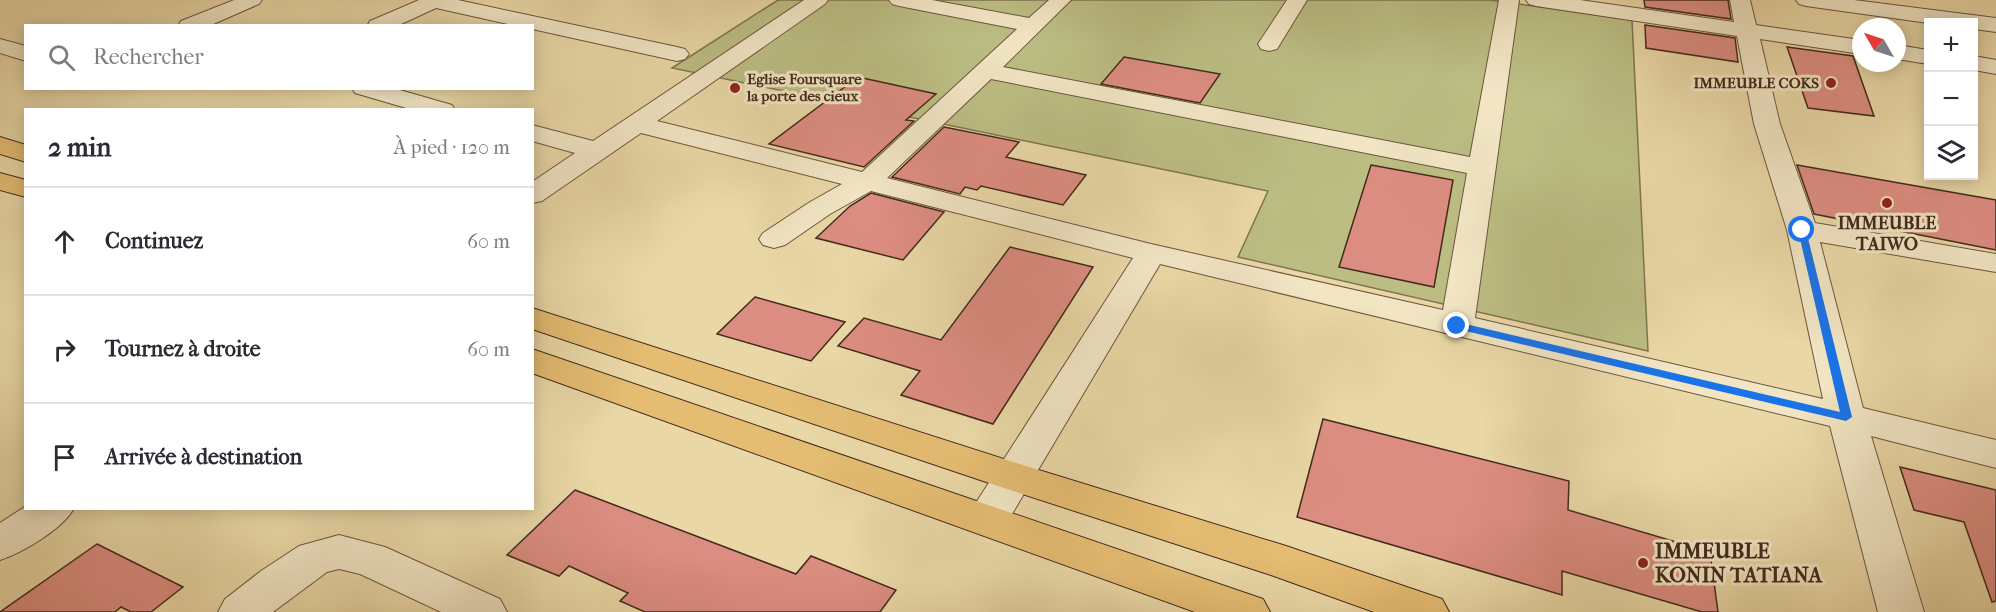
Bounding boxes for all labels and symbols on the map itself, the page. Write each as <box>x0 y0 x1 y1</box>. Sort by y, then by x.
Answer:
north arrow <box>1852 18 1906 72</box>
place label: Eglise Foursquare la porte des cieux <box>746 70 862 105</box>
place label: IMMEUBLE COKS <box>1693 74 1819 92</box>
marker: IMMEUBLE COKS <box>1824 76 1838 90</box>
marker: Eglise Foursquare la porte des cieux <box>728 81 742 95</box>
marker: IMMEUBLE TAIWO <box>1880 196 1894 210</box>
place label: IMMEUBLE TAIWO <box>1838 213 1936 255</box>
route start <box>1788 216 1814 242</box>
route end <box>1443 312 1469 338</box>
place label: IMMEUBLE KONIN TATIANA <box>1655 539 1824 587</box>
marker: IMMEUBLE KONIN TATIANA <box>1636 556 1650 570</box>

